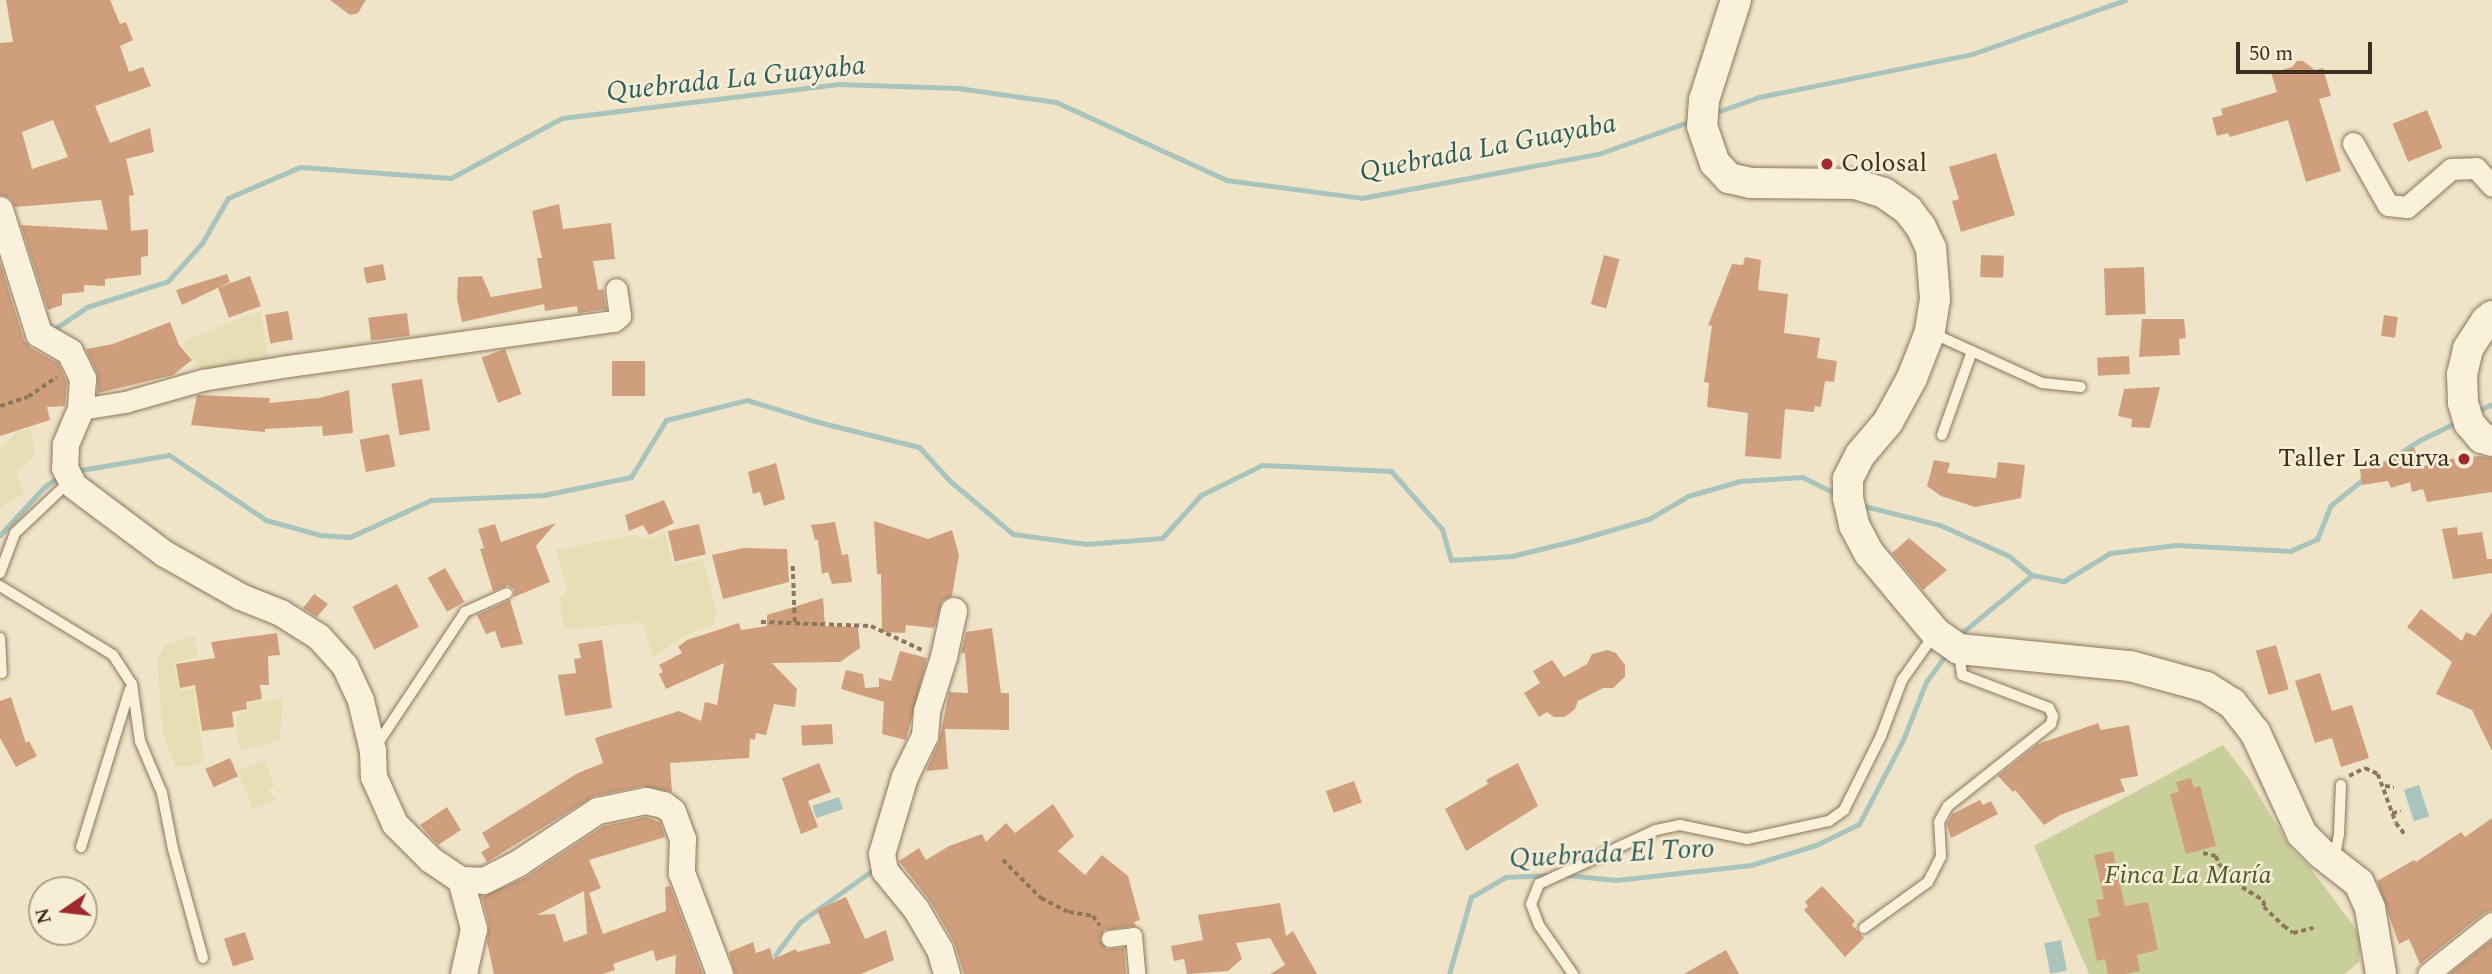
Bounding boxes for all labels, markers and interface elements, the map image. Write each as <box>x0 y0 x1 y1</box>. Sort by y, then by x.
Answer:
scale bar <box>2240 28 2376 72</box>
text: 50 m <box>2249 38 2293 70</box>
water label: Quebrada La Guayaba <box>605 49 867 109</box>
water label: Quebrada La Guayaba <box>1357 107 1619 189</box>
place label: Colosal <box>1841 148 1927 180</box>
marker: Colosal <box>1819 156 1835 172</box>
place label: Taller La curva <box>2278 443 2450 475</box>
marker: Taller La curva <box>2456 451 2472 467</box>
water label: Quebrada El Toro <box>1508 832 1716 876</box>
park label: Finca La María <box>2104 860 2272 892</box>
north arrow <box>28 876 98 946</box>
text: N <box>28 905 60 927</box>

